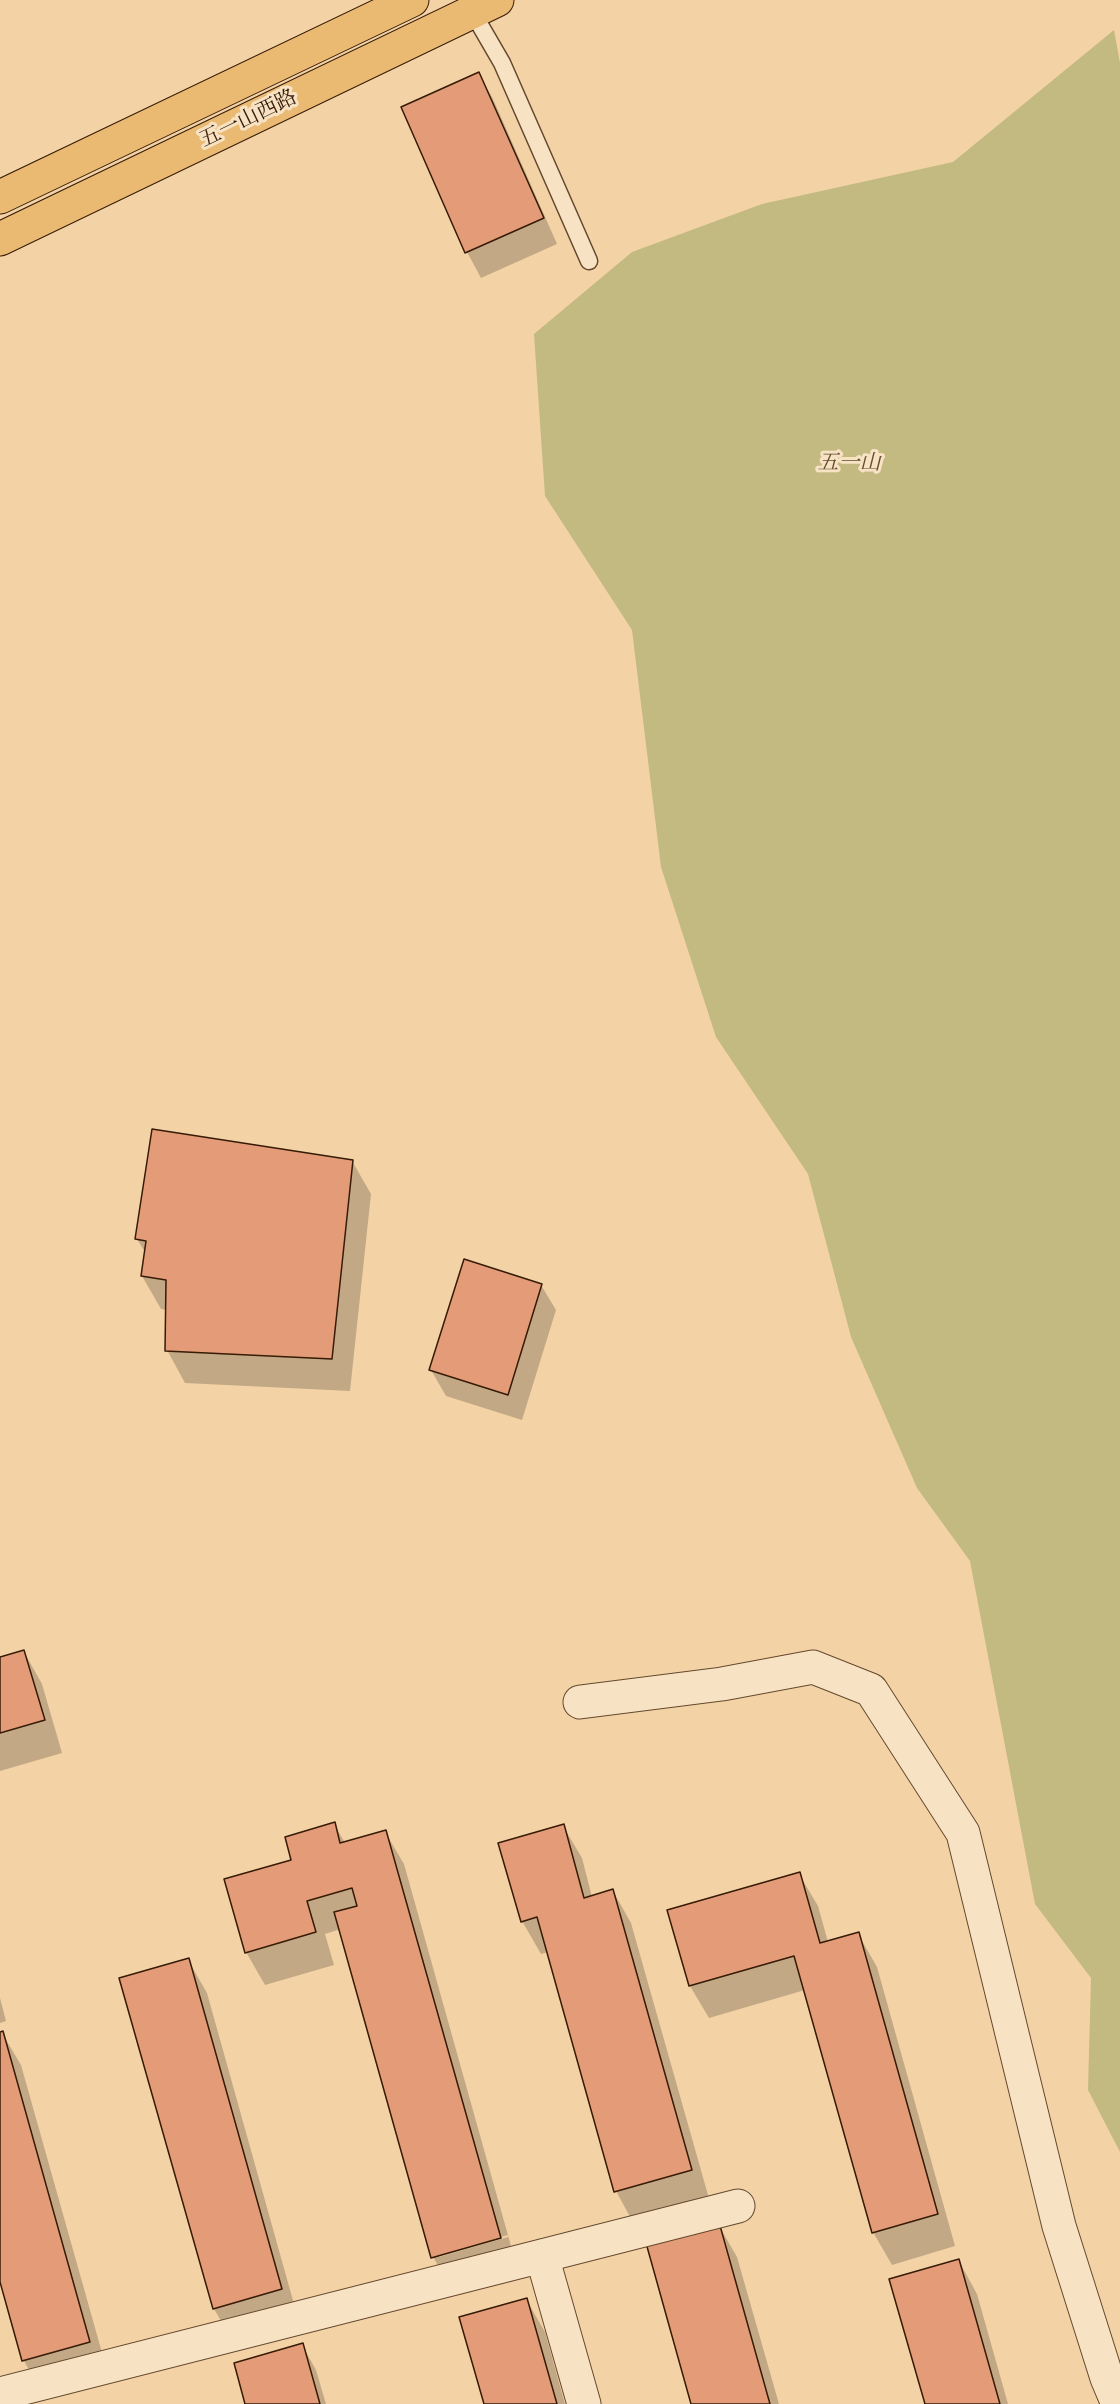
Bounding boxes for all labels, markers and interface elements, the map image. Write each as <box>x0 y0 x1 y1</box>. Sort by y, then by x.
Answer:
street label: 五一山西路 <box>196 86 302 154</box>
park label: 五一山 <box>818 451 880 477</box>

